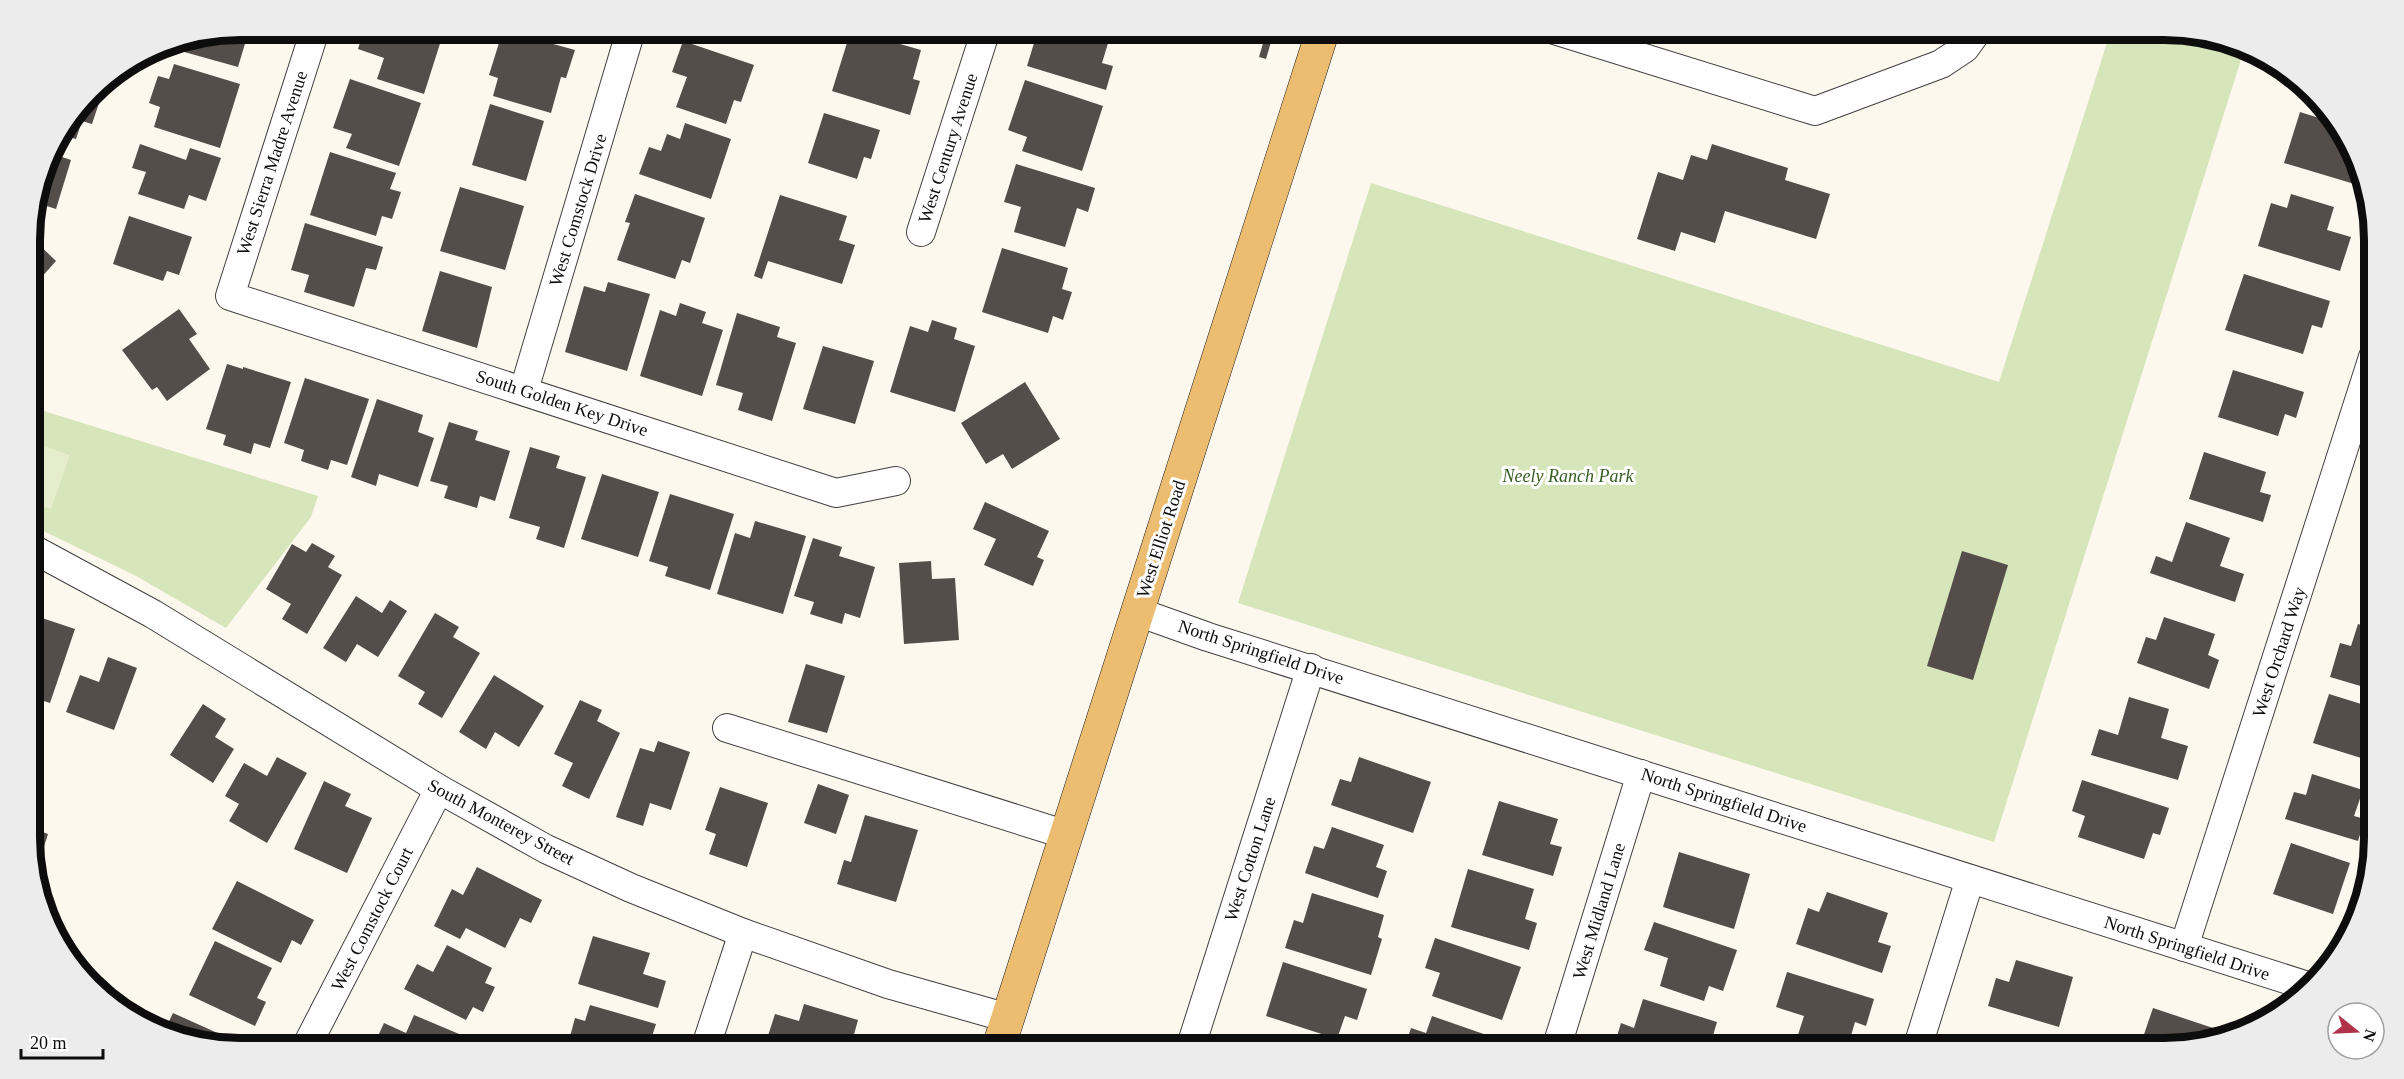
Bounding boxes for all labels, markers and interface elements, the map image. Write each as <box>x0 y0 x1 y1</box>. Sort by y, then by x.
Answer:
street label: West Sierra Madre Avenue <box>233 68 311 258</box>
street label: West Century Avenue <box>914 71 982 225</box>
street label: West Comstock Drive <box>545 131 611 289</box>
street label: South Golden Key Drive <box>474 366 650 440</box>
park label: Neely Ranch Park <box>1502 466 1634 486</box>
street label: West Elliot Road <box>1133 478 1189 600</box>
street label: West Orchard Way <box>2249 584 2309 720</box>
street label: North Springfield Drive <box>1176 616 1346 688</box>
street label: North Springfield Drive <box>1639 764 1809 836</box>
street label: South Monterey Street <box>424 775 578 869</box>
street label: West Cotton Lane <box>1220 794 1280 924</box>
street label: West Midland Lane <box>1569 840 1629 982</box>
street label: West Comstock Court <box>327 844 417 994</box>
street label: North Springfield Drive <box>2102 912 2272 984</box>
north arrow <box>2326 1001 2386 1061</box>
scale bar <box>21 1022 104 1060</box>
text: N <box>2360 1027 2380 1044</box>
text: 20 m <box>30 1033 67 1053</box>

